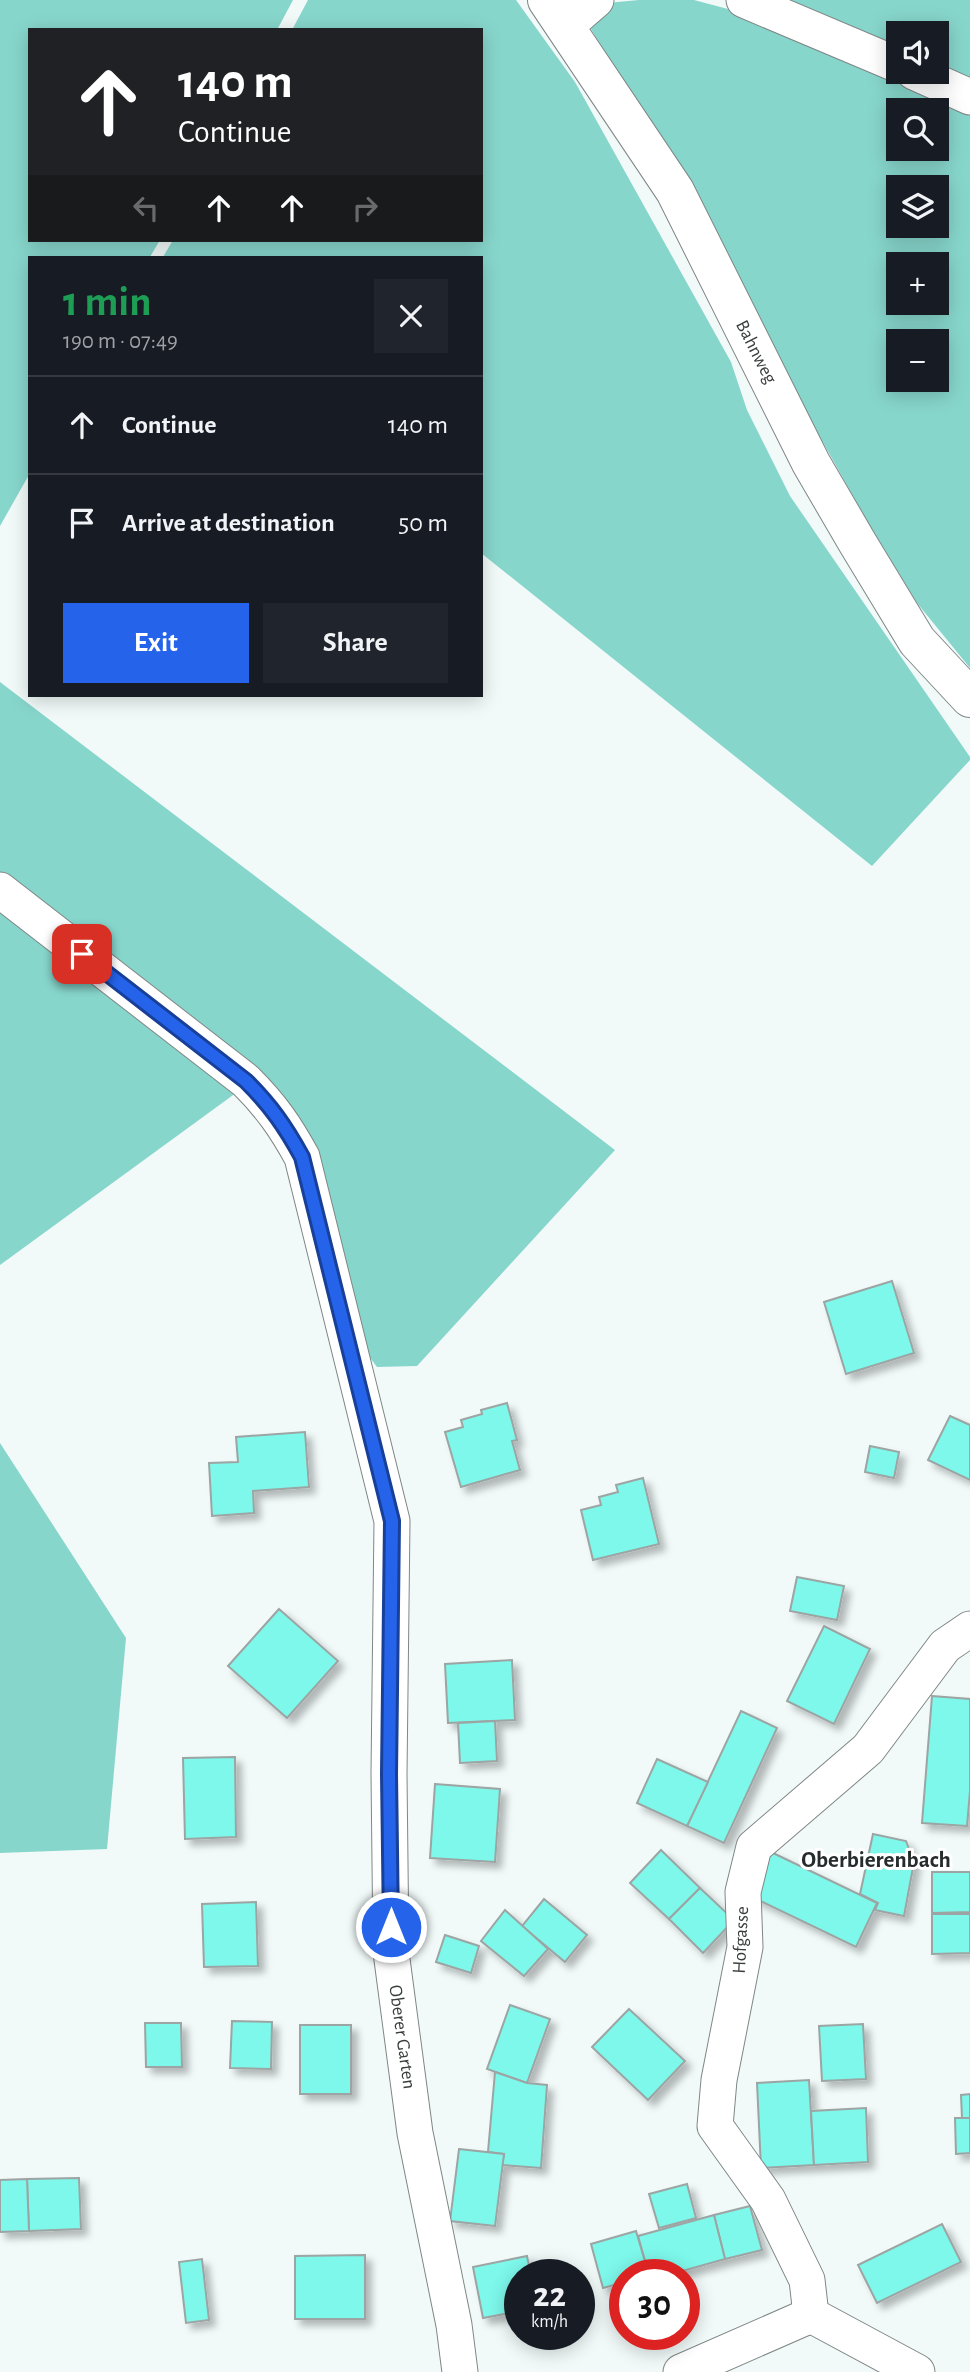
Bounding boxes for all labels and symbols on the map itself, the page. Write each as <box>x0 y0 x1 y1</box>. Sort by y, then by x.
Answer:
street label: Bahnweg <box>732 317 780 387</box>
pin <box>52 924 112 984</box>
district label: Oberbierenbach <box>801 1849 951 1872</box>
position arrow <box>354 1890 428 1964</box>
street label: Hofgasse <box>730 1906 752 1974</box>
street label: Oberer Garten <box>385 1984 419 2090</box>
speed limit sign: 30 <box>609 2259 700 2350</box>

